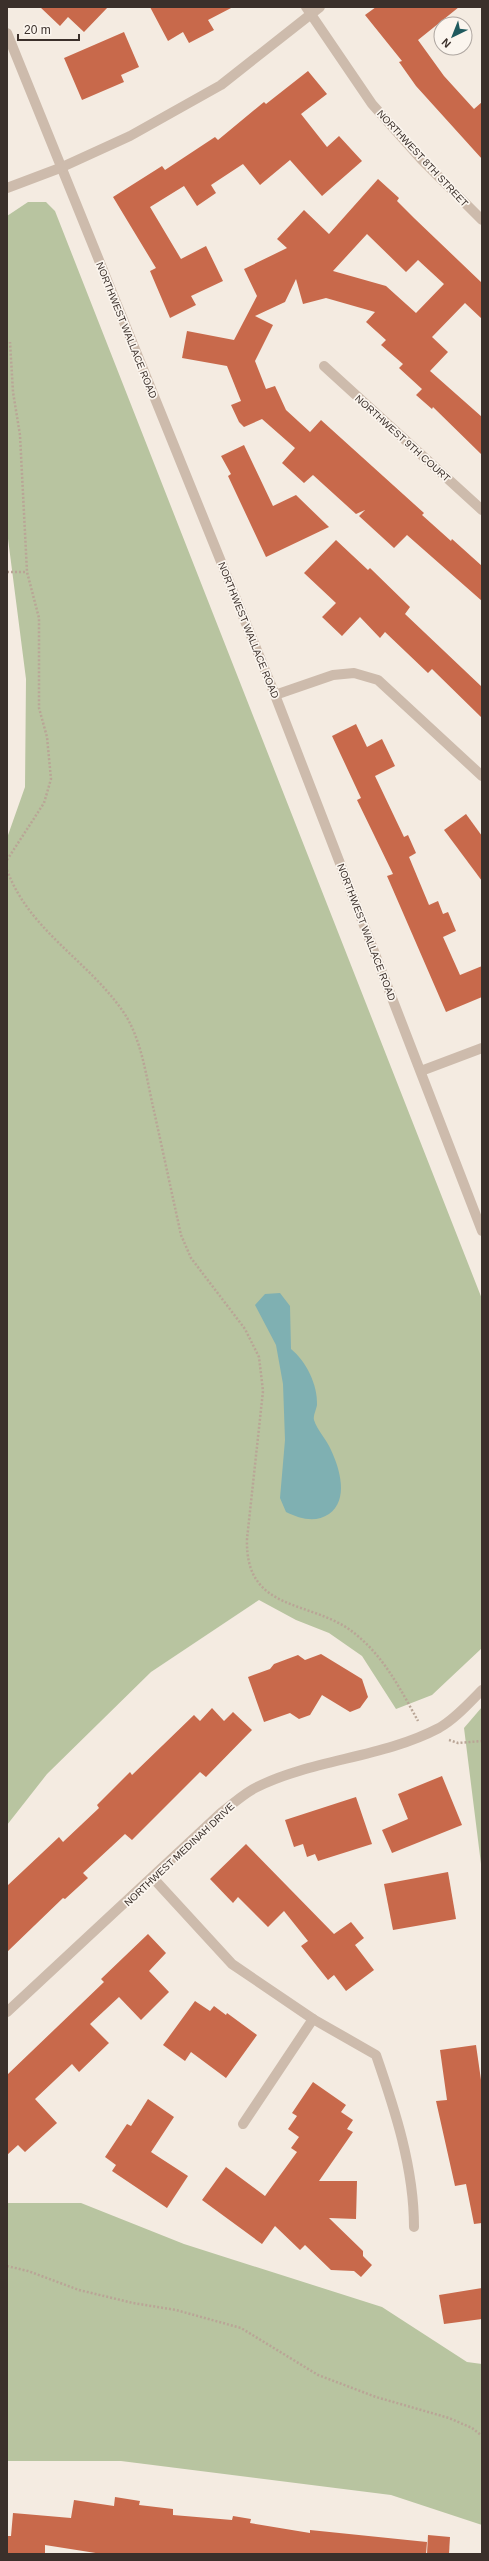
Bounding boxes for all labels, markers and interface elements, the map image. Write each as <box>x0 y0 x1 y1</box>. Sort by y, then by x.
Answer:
scale bar <box>18 16 79 42</box>
north arrow <box>433 16 473 56</box>
text: 20 m <box>24 23 51 37</box>
text: N <box>439 36 453 50</box>
street label: NORTHWEST 8TH STREET <box>375 108 470 209</box>
street label: NORTHWEST WALLACE ROAD <box>94 260 159 400</box>
street label: NORTHWEST 9TH COURT <box>353 393 452 484</box>
street label: NORTHWEST WALLACE ROAD <box>216 560 281 700</box>
street label: NORTHWEST WALLACE ROAD <box>335 862 398 1002</box>
street label: NORTHWEST MEDINAH DRIVE <box>122 1800 237 1908</box>

